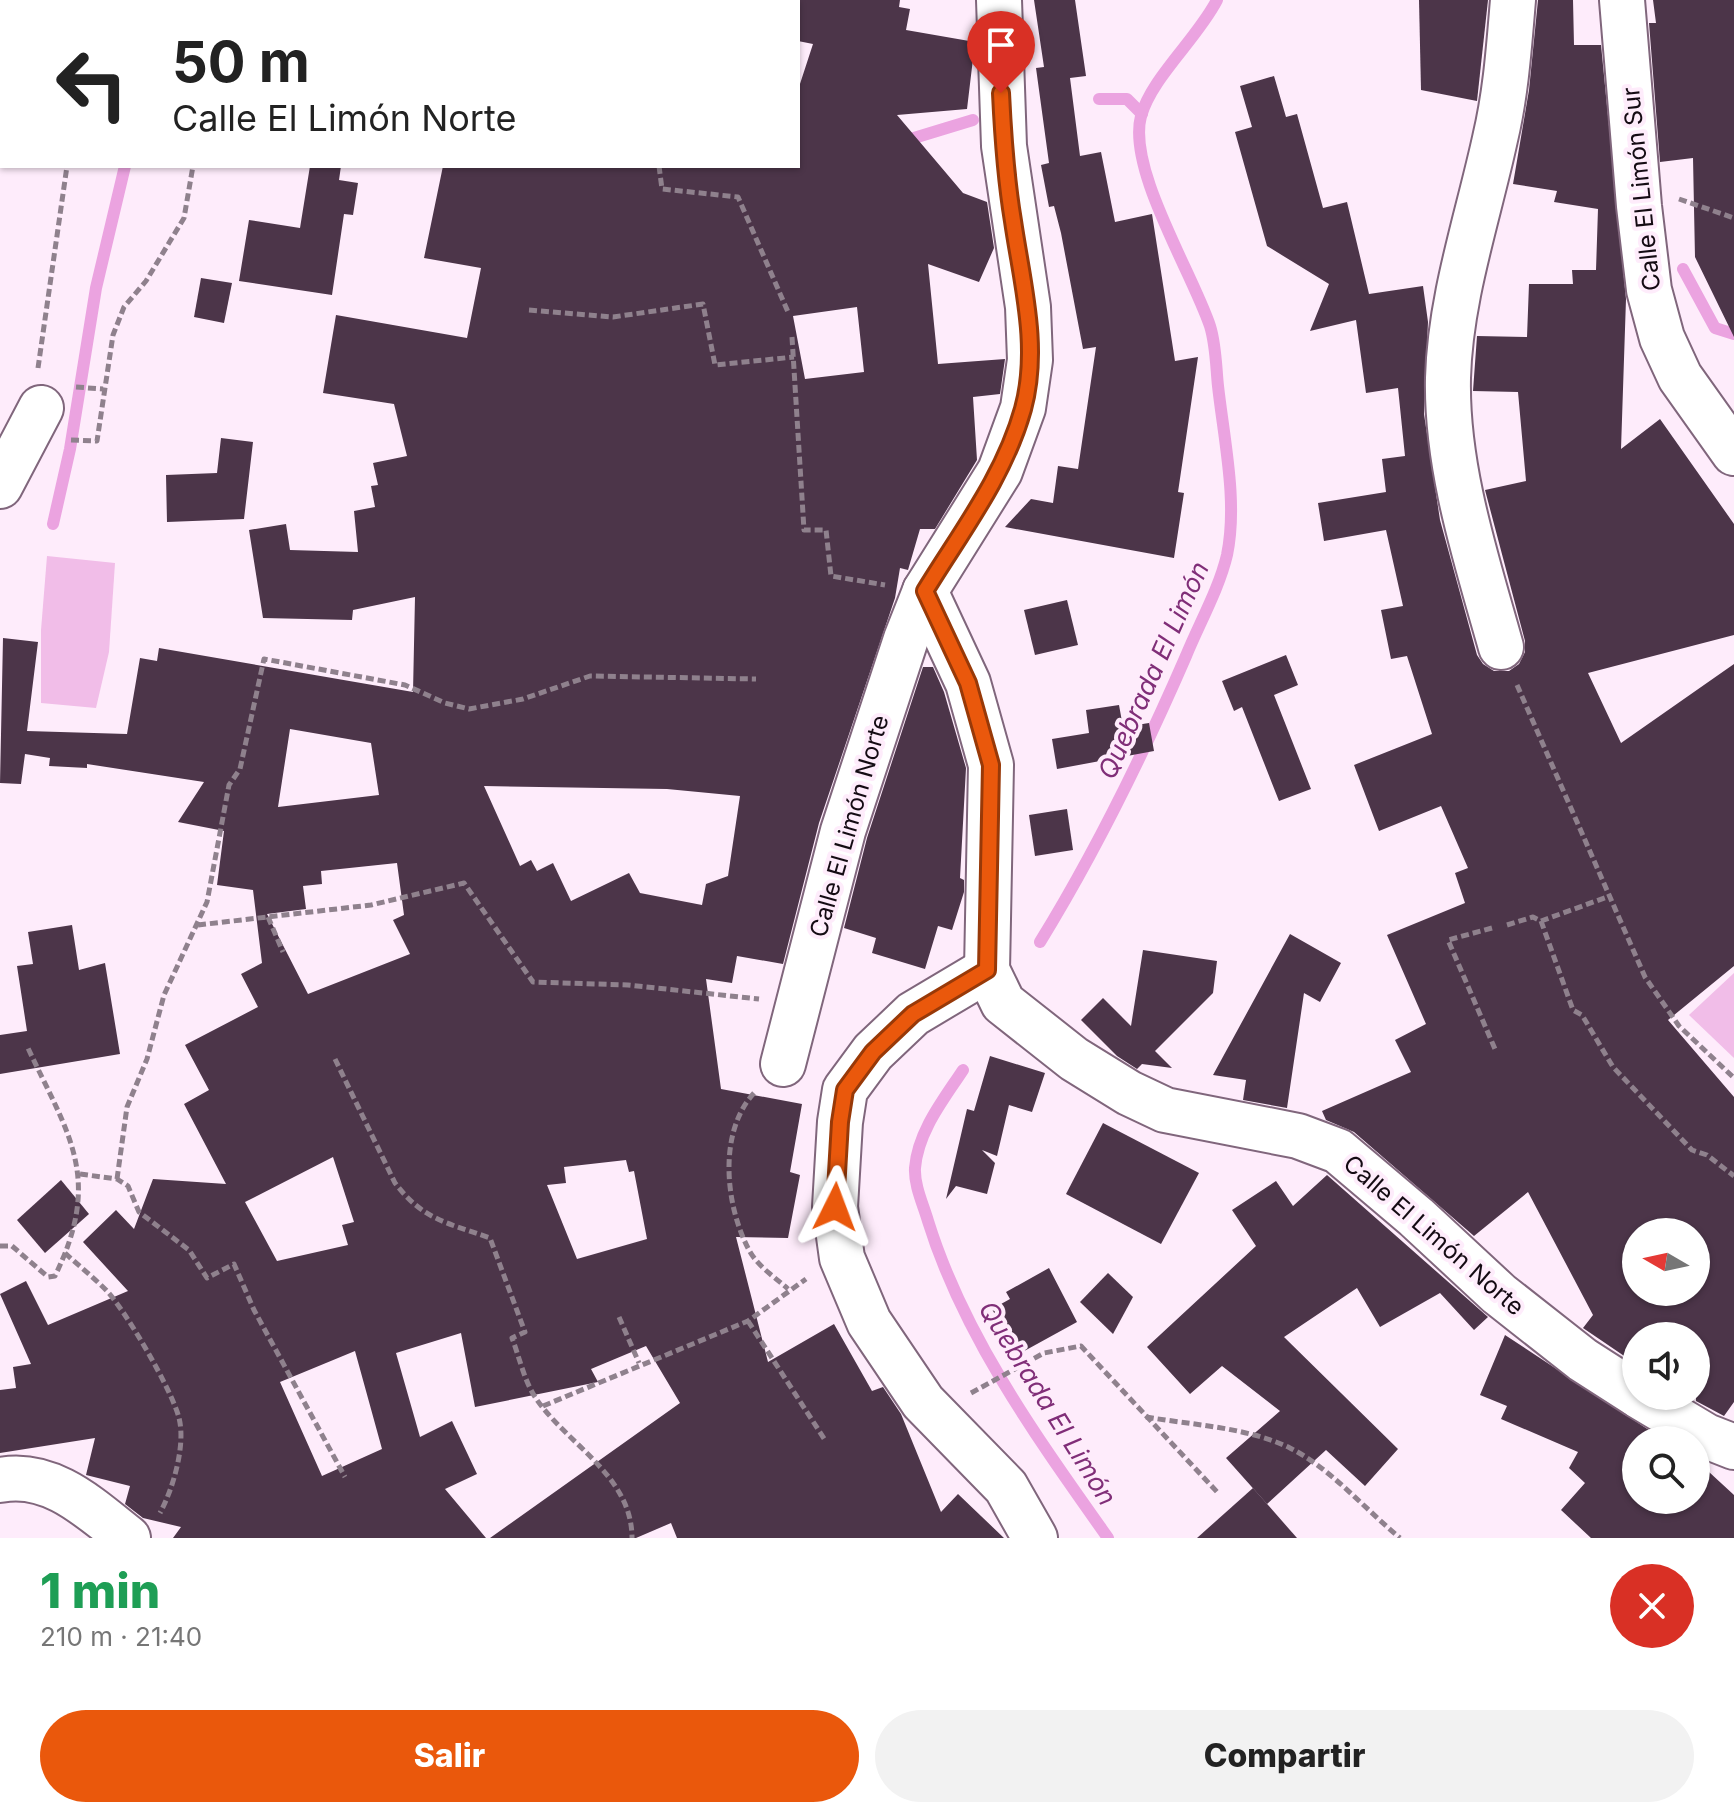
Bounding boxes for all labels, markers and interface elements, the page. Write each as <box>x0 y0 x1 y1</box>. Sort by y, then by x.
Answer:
pin <box>967 11 1035 93</box>
icon: arrive <box>979 23 1023 67</box>
text: 50 m <box>172 28 310 96</box>
icon: left <box>40 32 144 136</box>
street label: Calle El Limón Sur <box>1616 86 1666 292</box>
text: Calle El Limón Norte <box>172 96 516 140</box>
water label: Quebrada El Limón <box>1091 556 1215 784</box>
street label: Calle El Limón Norte <box>803 712 895 940</box>
street label: Calle El Limón Norte <box>1338 1149 1530 1321</box>
position arrow <box>793 1165 877 1249</box>
north arrow <box>1622 1218 1710 1306</box>
map controls <box>1622 1218 1710 1514</box>
water label: Quebrada El Limón <box>973 1295 1123 1511</box>
button: sound <box>1622 1322 1710 1410</box>
button: search <box>1622 1426 1710 1514</box>
text: 1 min <box>40 1561 160 1620</box>
button: close <box>1610 1564 1694 1648</box>
text: 210 m · 21:40 <box>40 1621 202 1652</box>
button: Salir <box>40 1710 859 1802</box>
button: Compartir <box>875 1710 1694 1802</box>

